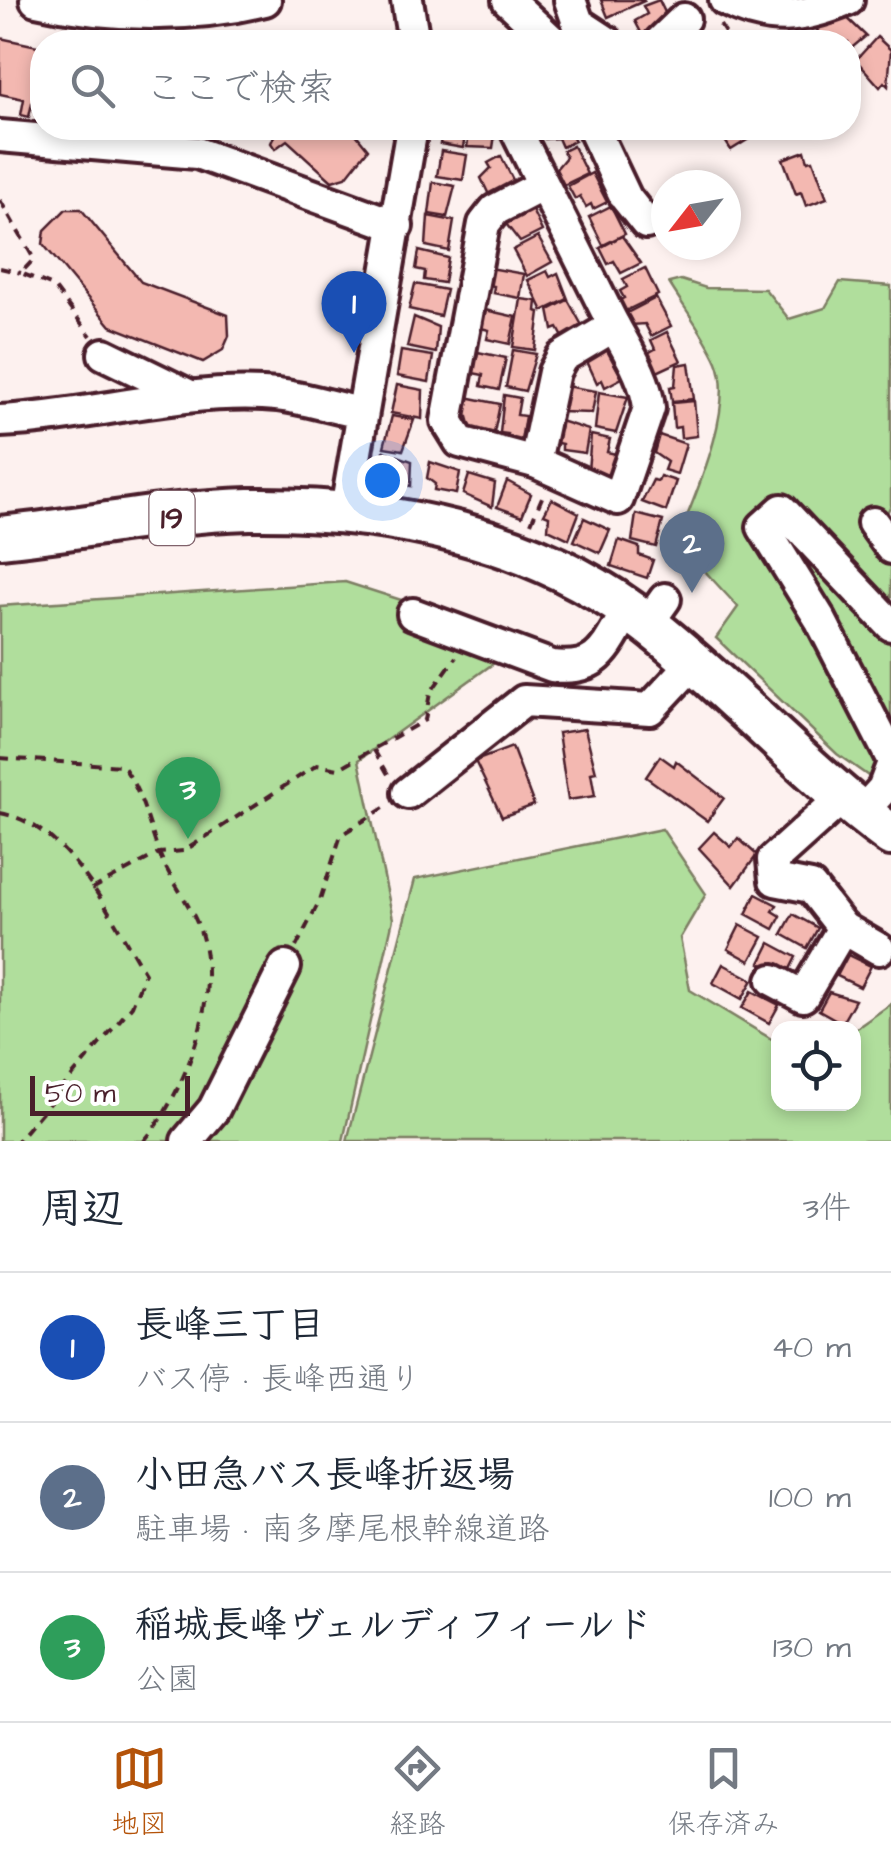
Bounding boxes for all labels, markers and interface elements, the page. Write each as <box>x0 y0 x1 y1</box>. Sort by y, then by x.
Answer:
search box <box>30 30 861 140</box>
icon: search <box>65 58 120 113</box>
text: ここで検索 <box>145 63 335 115</box>
north arrow <box>651 170 741 260</box>
pin: 1 <box>322 270 386 353</box>
your location <box>357 455 408 506</box>
road number: 19 <box>150 491 194 545</box>
pin: 2 <box>660 510 724 593</box>
pin: 3 <box>156 756 220 839</box>
map controls <box>771 1021 861 1111</box>
button: locate <box>771 1021 861 1111</box>
scale bar <box>30 1071 190 1116</box>
text: 50 m <box>45 1074 116 1113</box>
text: 周辺 <box>40 1181 124 1239</box>
text: 3件 <box>803 1186 851 1231</box>
text: 長峰三丁目 <box>135 1300 325 1352</box>
text: 1 <box>70 1325 75 1370</box>
text: 40 m <box>771 1325 851 1370</box>
text: バス停 · 長峰西通り <box>135 1357 421 1402</box>
text: 小田急バス長峰折返場 <box>135 1450 515 1502</box>
text: 2 <box>63 1475 82 1520</box>
text: 100 m <box>769 1475 851 1520</box>
text: 駐車場 · 南多摩尾根幹線道路 <box>135 1507 549 1552</box>
text: 稲城長峰ヴェルディフィールド <box>135 1600 653 1652</box>
text: 3 <box>64 1625 81 1670</box>
text: 130 m <box>773 1625 851 1670</box>
text: 公園 <box>135 1657 199 1702</box>
tab: 地図 <box>111 1741 167 1844</box>
tab: 経路 <box>389 1741 446 1844</box>
tab: 保存済み <box>668 1741 780 1844</box>

